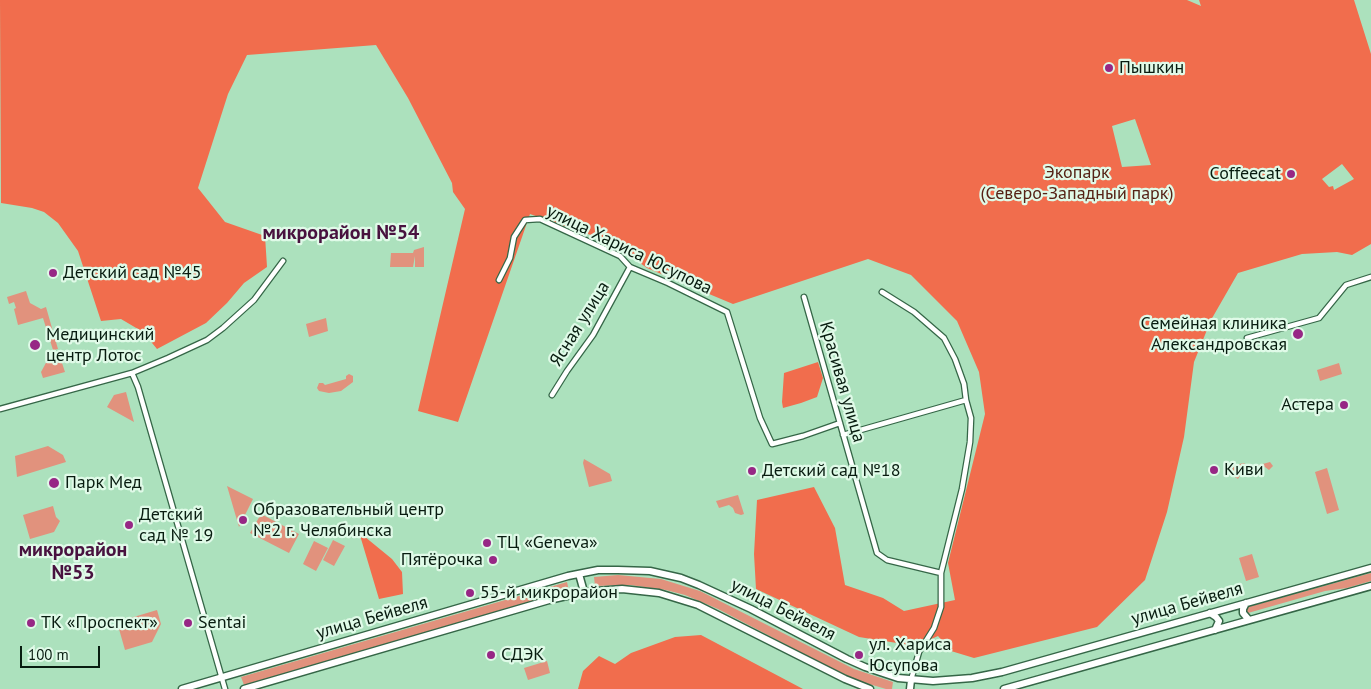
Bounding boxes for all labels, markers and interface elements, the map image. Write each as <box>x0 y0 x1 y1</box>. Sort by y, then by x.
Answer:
place label: Пышкин <box>1119 57 1184 79</box>
marker: Пышкин <box>1103 62 1115 74</box>
park label: Экопарк (Северо-Западный парк) <box>981 162 1173 204</box>
place label: Coffeecat <box>1210 163 1281 185</box>
marker: Coffeecat <box>1285 168 1297 180</box>
street label: улица Хариса Юсупова <box>543 200 715 300</box>
district label: микрорайон №54 <box>263 221 419 245</box>
place label: Детский сад №45 <box>63 262 201 284</box>
marker: Детский сад №45 <box>47 267 59 279</box>
street label: Ясная улица <box>545 277 615 371</box>
place label: Семейная клиника Александровская <box>1141 313 1287 356</box>
street label: Красивая улица <box>814 319 870 445</box>
place label: Медицинский центр Лотос <box>46 324 154 366</box>
marker: Семейная клиника Александровская <box>1291 327 1305 341</box>
marker: Медицинский центр Лотос <box>28 338 42 352</box>
place label: Астера <box>1281 394 1334 416</box>
marker: Астера <box>1338 399 1350 411</box>
place label: Киви <box>1224 459 1264 481</box>
place label: Детский сaд №18 <box>762 460 900 482</box>
marker: Киви <box>1208 464 1220 476</box>
marker: Детский сaд №18 <box>746 465 758 477</box>
place label: Парк Мед <box>65 472 142 494</box>
marker: Парк Мед <box>47 476 61 490</box>
place label: Образовательный центр №2 г. Челябинска <box>253 499 444 542</box>
place label: Детский сад № 19 <box>139 504 213 546</box>
marker: Образовательный центр №2 г. Челябинска <box>237 514 249 526</box>
marker: Детский сад № 19 <box>123 519 135 531</box>
place label: ТЦ «Geneva» <box>497 532 598 554</box>
marker: ТЦ «Geneva» <box>481 537 493 549</box>
district label: микрорайон №53 <box>19 538 127 585</box>
place label: Пятёрочка <box>401 549 483 571</box>
marker: Пятёрочка <box>487 554 499 566</box>
street label: улица Бейвеля <box>727 574 839 646</box>
street label: улица Бейвеля <box>1129 578 1245 630</box>
place label: 55-й микрорайон <box>480 582 618 604</box>
marker: 55-й микрорайон <box>464 587 476 599</box>
street label: улица Бейвеля <box>314 592 430 644</box>
place label: ТК «Проспект» <box>41 612 158 634</box>
place label: Sentai <box>198 612 246 634</box>
marker: ТК «Проспект» <box>25 617 37 629</box>
marker: Sentai <box>182 617 194 629</box>
place label: ул. Хариса Юсупова <box>869 634 952 676</box>
scale bar <box>22 636 102 668</box>
place label: СДЭК <box>501 644 544 666</box>
text: 100 m <box>28 645 69 664</box>
marker: СДЭК <box>485 649 497 661</box>
marker: ул. Хариса Юсупова <box>853 649 865 661</box>

